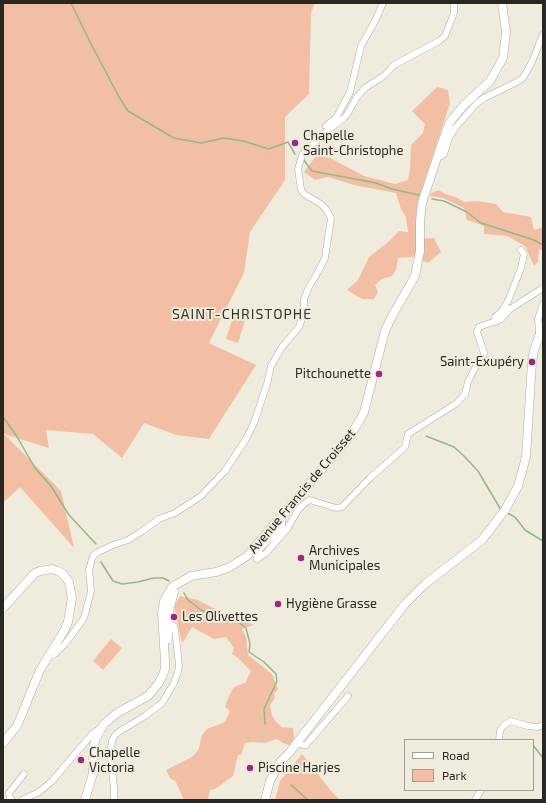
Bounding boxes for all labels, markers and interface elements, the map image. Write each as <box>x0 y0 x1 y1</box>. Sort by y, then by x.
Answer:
place label: Chapelle Saint-Christophe <box>303 128 403 159</box>
marker: Chapelle Saint-Christophe <box>290 138 300 148</box>
district label: SAINT-CHRISTOPHE <box>172 306 312 322</box>
place label: Saint-Exupéry <box>440 354 524 370</box>
marker: Saint-Exupéry <box>527 357 537 367</box>
place label: Pitchounette <box>295 366 371 382</box>
marker: Pitchounette <box>374 369 384 379</box>
street label: Avenue Francis de Croisset <box>245 426 359 556</box>
place label: Archives Municipales <box>309 543 380 574</box>
marker: Archives Municipales <box>296 553 306 563</box>
place label: Hygiène Grasse <box>286 596 377 612</box>
marker: Hygiène Grasse <box>273 599 283 609</box>
place label: Les Olivettes <box>182 609 258 625</box>
marker: Les Olivettes <box>169 612 179 622</box>
legend <box>404 739 534 791</box>
place label: Chapelle Victoria <box>89 745 140 776</box>
text: Road <box>442 748 470 762</box>
marker: Chapelle Victoria <box>76 755 86 765</box>
place label: Piscine Harjes <box>258 760 340 776</box>
marker: Piscine Harjes <box>245 763 255 773</box>
text: Park <box>442 768 467 782</box>

